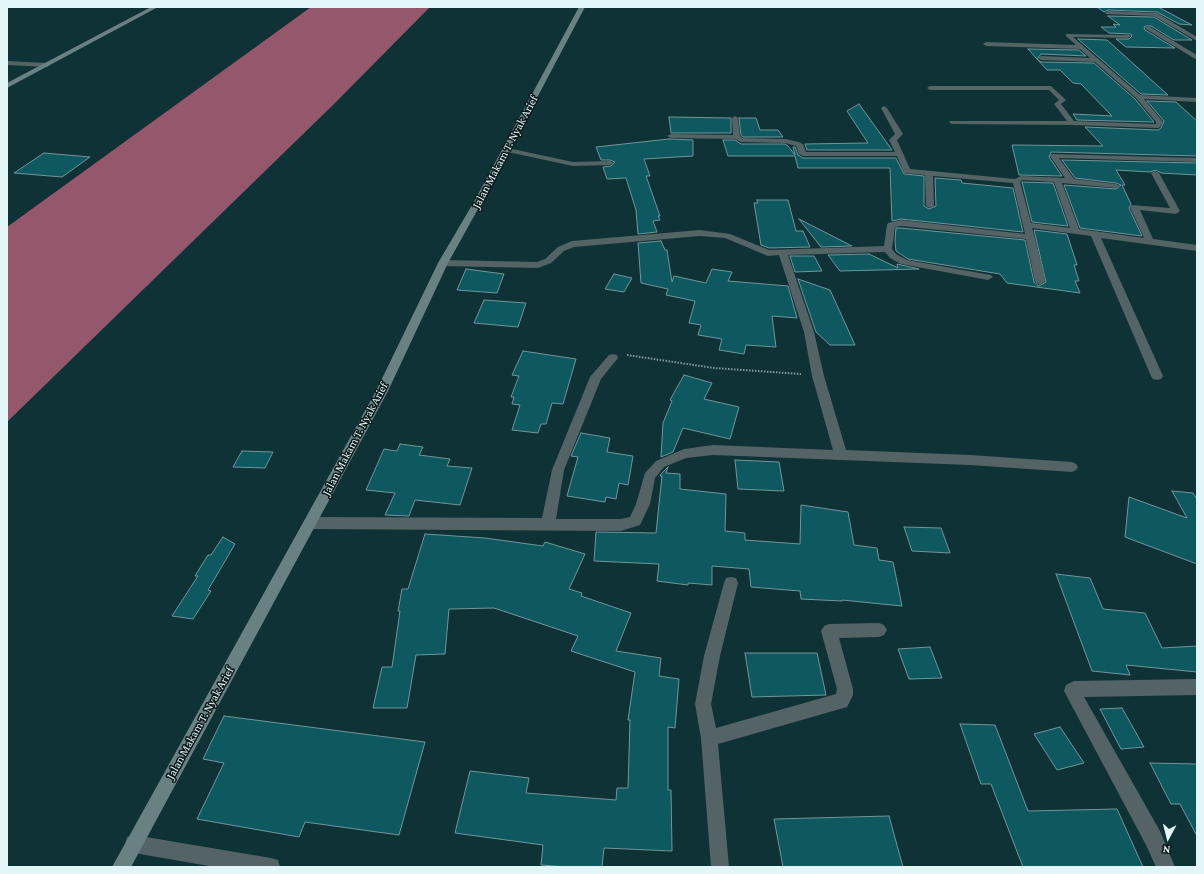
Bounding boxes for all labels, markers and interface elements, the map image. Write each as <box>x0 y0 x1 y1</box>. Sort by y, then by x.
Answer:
street label: Jalan Makam T. Nyak Arief <box>469 93 541 211</box>
street label: Jalan Makam T. Nyak Arief <box>319 380 391 498</box>
street label: Jalan Makam T. Nyak Arief <box>163 664 237 782</box>
north arrow <box>1148 818 1188 858</box>
text: N <box>1162 843 1171 856</box>

